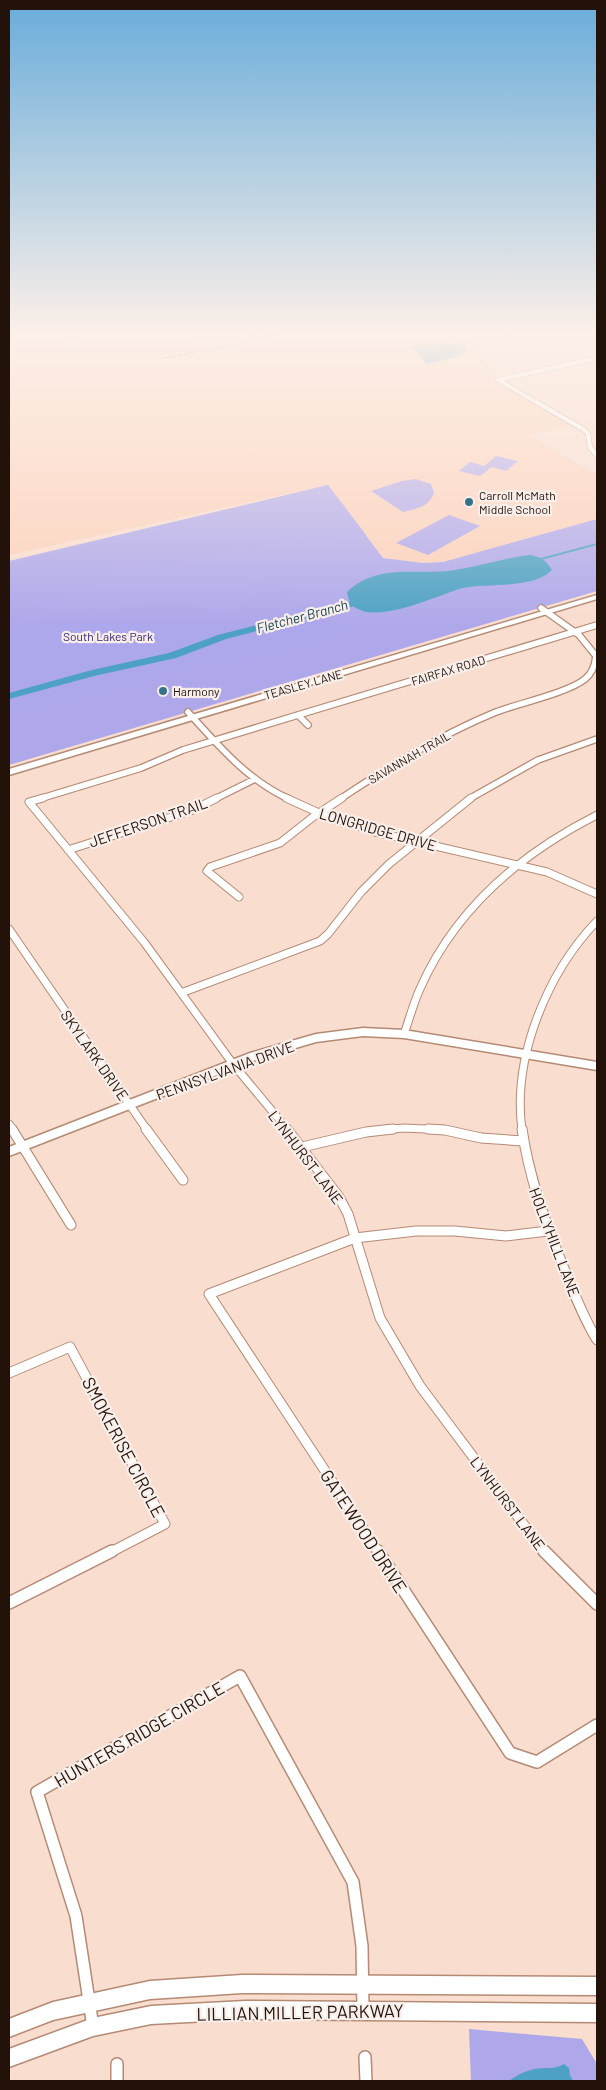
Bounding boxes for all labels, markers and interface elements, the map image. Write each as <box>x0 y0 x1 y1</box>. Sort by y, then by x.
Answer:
place label: Carroll McMath Middle School <box>479 488 556 516</box>
marker: Carroll McMath Middle School <box>463 496 475 508</box>
water label: Fletcher Branch <box>254 596 350 636</box>
park label: South Lakes Park <box>63 629 153 643</box>
street label: FAIRFAX ROAD <box>409 652 487 688</box>
street label: TEASLEY LANE <box>262 666 344 702</box>
place label: Harmony <box>173 684 220 698</box>
marker: Harmony <box>157 685 169 697</box>
street label: SAVANNAH TRAIL <box>366 728 453 786</box>
street label: JEFFERSON TRAIL <box>86 793 210 851</box>
street label: LONGRIDGE DRIVE <box>317 804 439 854</box>
street label: SKYLARK DRIVE <box>57 1006 133 1104</box>
street label: PENNSYLVANIA DRIVE <box>153 1037 297 1103</box>
street label: LYNHURST LANE <box>265 1107 347 1207</box>
street label: HOLLYHILL LANE <box>526 1185 584 1299</box>
street label: SMOKERISE CIRCLE <box>78 1373 170 1521</box>
street label: LYNHURST LANE <box>467 1453 549 1553</box>
street label: GATEWOOD DRIVE <box>316 1465 412 1597</box>
street label: HUNTERS RIDGE CIRCLE <box>50 1676 228 1792</box>
street label: LILLIAN MILLER PARKWAY <box>196 1999 404 2025</box>

